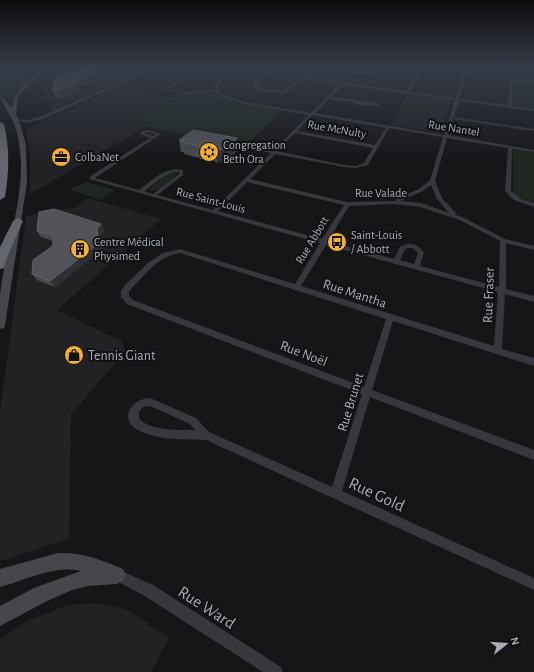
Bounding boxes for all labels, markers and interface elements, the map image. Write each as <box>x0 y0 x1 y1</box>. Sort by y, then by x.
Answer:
street label: Rue McNulty <box>306 118 367 141</box>
street label: Rue Nantel <box>427 118 481 138</box>
place label: Congregation Beth Ora <box>223 139 286 165</box>
synagogue icon: Congregation Beth Ora <box>198 141 220 163</box>
office icon: ColbaNet <box>50 146 72 168</box>
place label: ColbaNet <box>75 151 119 163</box>
street label: Rue Saint-Louis <box>175 185 247 215</box>
street label: Rue Valade <box>355 187 407 199</box>
street label: Rue Abbott <box>293 214 331 266</box>
place label: Saint-Louis / Abbott <box>351 229 402 255</box>
bus stop icon: Saint-Louis / Abbott <box>326 231 348 253</box>
place label: Centre Médical Physimed <box>94 236 164 263</box>
building icon: Centre Médical Physimed <box>69 238 91 260</box>
street label: Rue Fraser <box>481 266 497 323</box>
street label: Rue Mantha <box>321 277 389 311</box>
street label: Rue Noël <box>278 339 329 369</box>
shop icon: Tennis Giant <box>63 344 85 366</box>
place label: Tennis Giant <box>88 349 156 363</box>
street label: Rue Brunet <box>335 371 367 433</box>
street label: Rue Gold <box>346 474 408 515</box>
street label: Rue Ward <box>175 583 239 632</box>
north arrow <box>486 624 526 664</box>
text: N <box>509 636 521 646</box>

